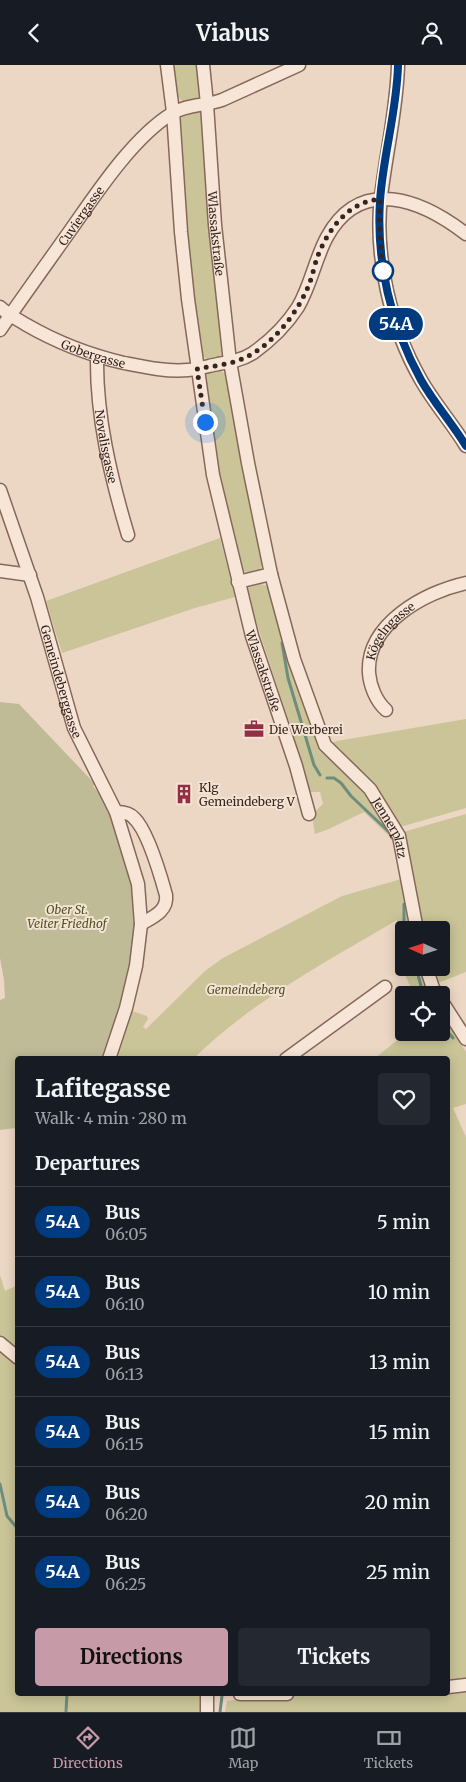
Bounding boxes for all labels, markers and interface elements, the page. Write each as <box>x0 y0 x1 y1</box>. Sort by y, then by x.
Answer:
icon: back <box>20 19 48 47</box>
text: Viabus <box>196 19 270 47</box>
icon: person <box>418 19 446 47</box>
street label: Cuviergasse <box>55 183 107 248</box>
street label: Wlassakstraße <box>205 190 228 277</box>
unlabelled marker <box>372 260 394 282</box>
line badge: 54A <box>367 308 425 340</box>
text: 54A <box>379 312 413 335</box>
street label: Gobergasse <box>59 336 127 371</box>
street label: Novalisgasse <box>92 409 121 485</box>
your location <box>193 410 218 435</box>
street label: Kögelngasse <box>362 598 417 662</box>
street label: Gemeindeberggasse <box>38 623 85 740</box>
street label: Wlassakstraße <box>243 627 284 713</box>
office icon: Die Werberei <box>243 718 265 740</box>
place label: Die Werberei <box>269 722 343 737</box>
place label: Klg Gemeindeberg V <box>199 780 296 809</box>
building icon: Klg Gemeindeberg V <box>173 783 195 805</box>
street label: Jennerplatz <box>369 794 411 860</box>
park label: Ober St. Veiter Friedhof <box>27 902 109 931</box>
north arrow <box>395 921 450 976</box>
map controls <box>395 921 450 1041</box>
park label: Gemeindeberg <box>207 982 285 997</box>
button: locate <box>395 986 450 1041</box>
text: Lafitegasse <box>35 1073 170 1104</box>
button: heart <box>378 1073 430 1125</box>
text: Walk · 4 min · 280 m <box>35 1108 187 1128</box>
text: Departures <box>35 1151 140 1175</box>
text: Bus <box>105 1200 140 1224</box>
text: 54A <box>45 1210 80 1233</box>
text: 5 min <box>377 1210 430 1234</box>
text: 06:05 <box>105 1224 147 1244</box>
text: Bus <box>105 1270 140 1294</box>
text: 54A <box>45 1280 80 1303</box>
text: 10 min <box>368 1280 430 1304</box>
text: 06:10 <box>105 1294 145 1314</box>
text: Bus <box>105 1340 140 1364</box>
text: 54A <box>45 1350 80 1373</box>
text: 13 min <box>369 1350 430 1374</box>
text: 06:13 <box>105 1364 144 1384</box>
text: Bus <box>105 1410 140 1434</box>
text: 54A <box>45 1420 80 1443</box>
text: 15 min <box>369 1420 430 1444</box>
text: 06:15 <box>105 1434 144 1454</box>
text: Bus <box>105 1480 140 1504</box>
text: 54A <box>45 1490 80 1513</box>
text: 20 min <box>365 1490 430 1514</box>
text: 06:20 <box>105 1504 148 1524</box>
text: Bus <box>105 1550 140 1574</box>
text: 54A <box>45 1560 80 1583</box>
text: 25 min <box>366 1560 430 1584</box>
text: 06:25 <box>105 1574 146 1594</box>
button: Directions <box>35 1628 228 1686</box>
button: Tickets <box>238 1628 430 1686</box>
tab: Directions <box>53 1724 123 1772</box>
tab: Map <box>228 1724 258 1772</box>
tab: Tickets <box>364 1724 413 1772</box>

